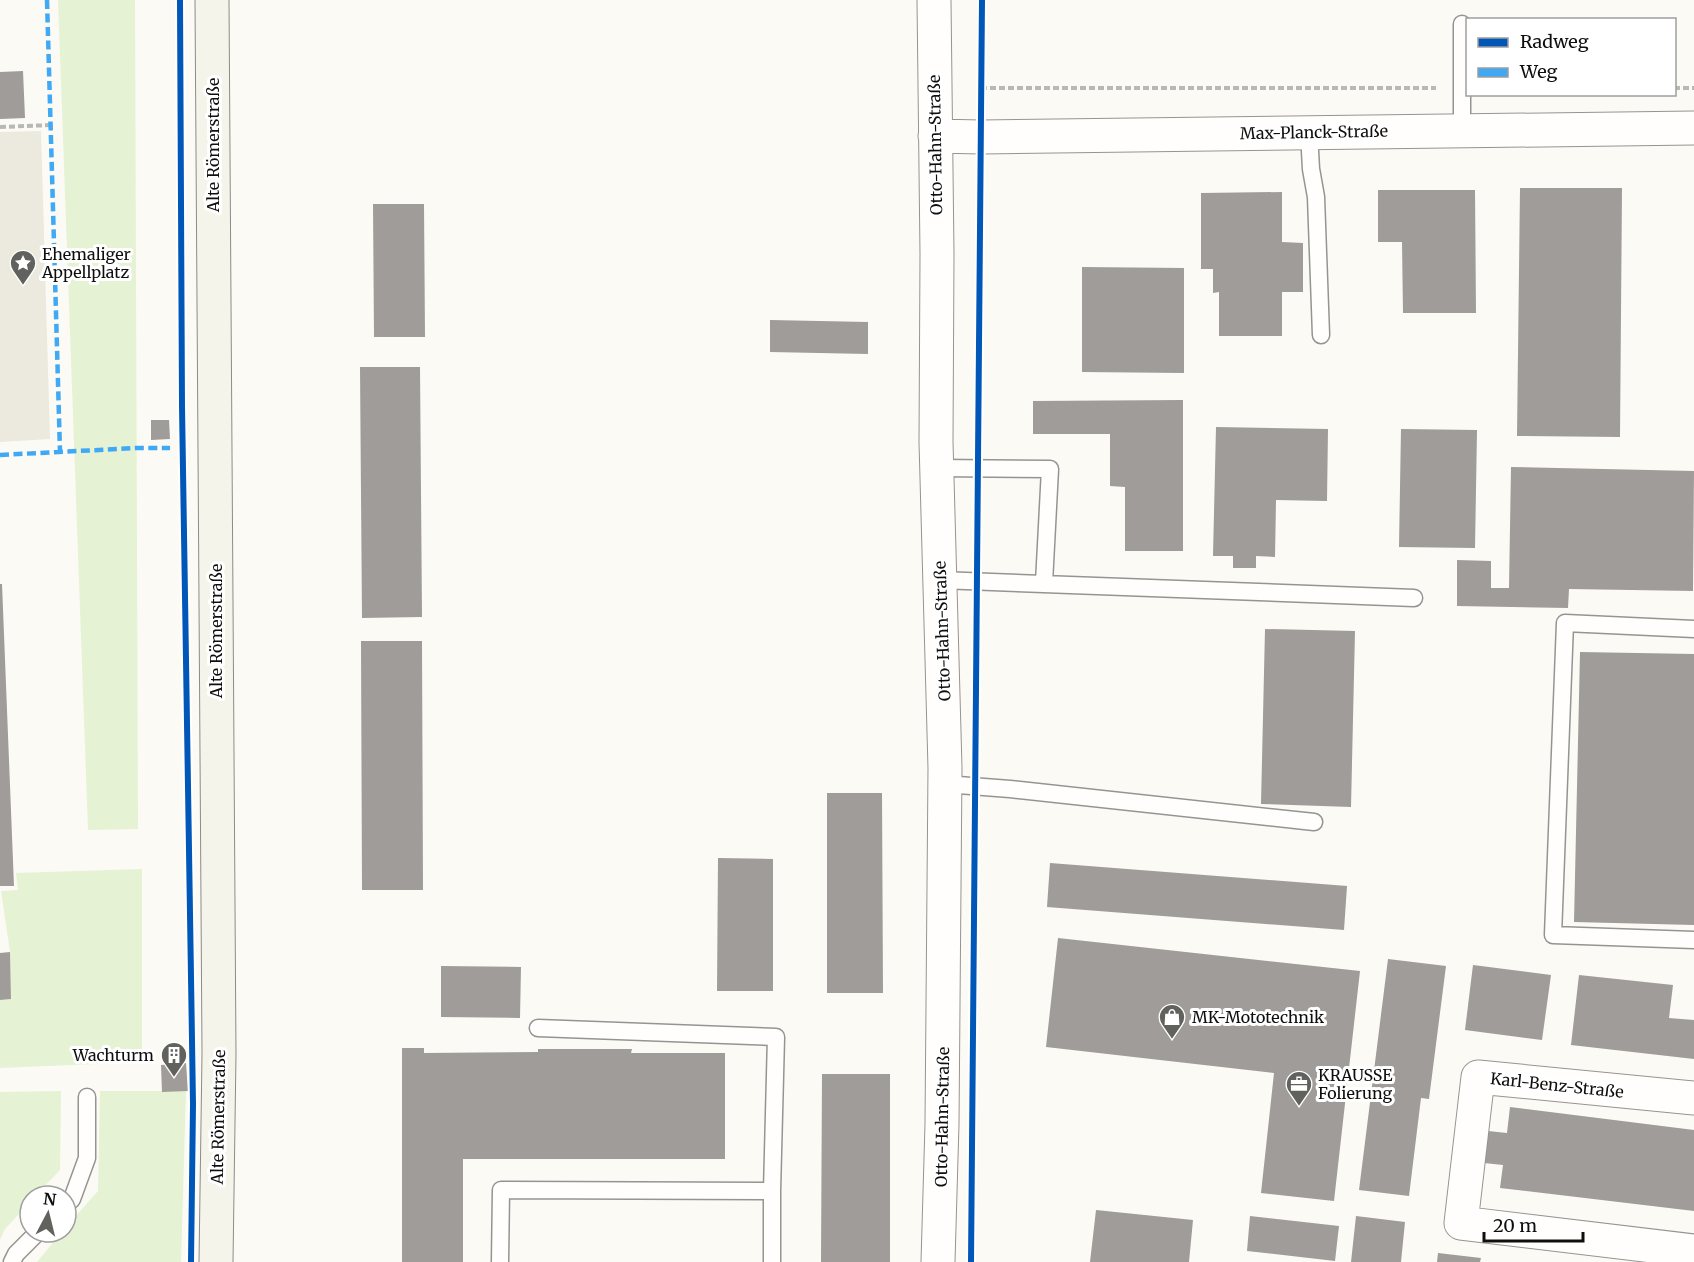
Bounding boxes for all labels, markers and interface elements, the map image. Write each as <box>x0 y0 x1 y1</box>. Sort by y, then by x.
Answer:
legend <box>1466 18 1676 96</box>
text: Radweg <box>1520 30 1589 53</box>
text: Weg <box>1519 60 1558 83</box>
street label: Otto-Hahn-Straße <box>924 75 946 215</box>
street label: Alte Römerstraße <box>203 78 223 213</box>
street label: Max-Planck-Straße <box>1240 121 1388 143</box>
place label: Ehemaliger Appellplatz <box>41 244 131 282</box>
place icon: Ehemaliger Appellplatz <box>8 248 38 286</box>
street label: Otto-Hahn-Straße <box>930 560 954 702</box>
street label: Alte Römerstraße <box>206 564 226 699</box>
shop icon: MK-Mototechnik <box>1157 1002 1187 1040</box>
place label: MK-Mototechnik <box>1192 1007 1325 1027</box>
building icon: Wachturm <box>159 1040 189 1078</box>
place label: Wachturm <box>72 1045 154 1065</box>
street label: Otto-Hahn-Straße <box>931 1047 953 1187</box>
street label: Alte Römerstraße <box>207 1049 229 1186</box>
place label: KRAUSSE Folierung <box>1318 1065 1393 1103</box>
street label: Karl-Benz-Straße <box>1489 1068 1625 1102</box>
office icon: KRAUSSE Folierung <box>1284 1069 1314 1107</box>
north arrow <box>18 1184 78 1244</box>
text: N <box>42 1188 58 1210</box>
scale bar <box>1484 1205 1583 1243</box>
text: 20 m <box>1493 1214 1537 1237</box>

